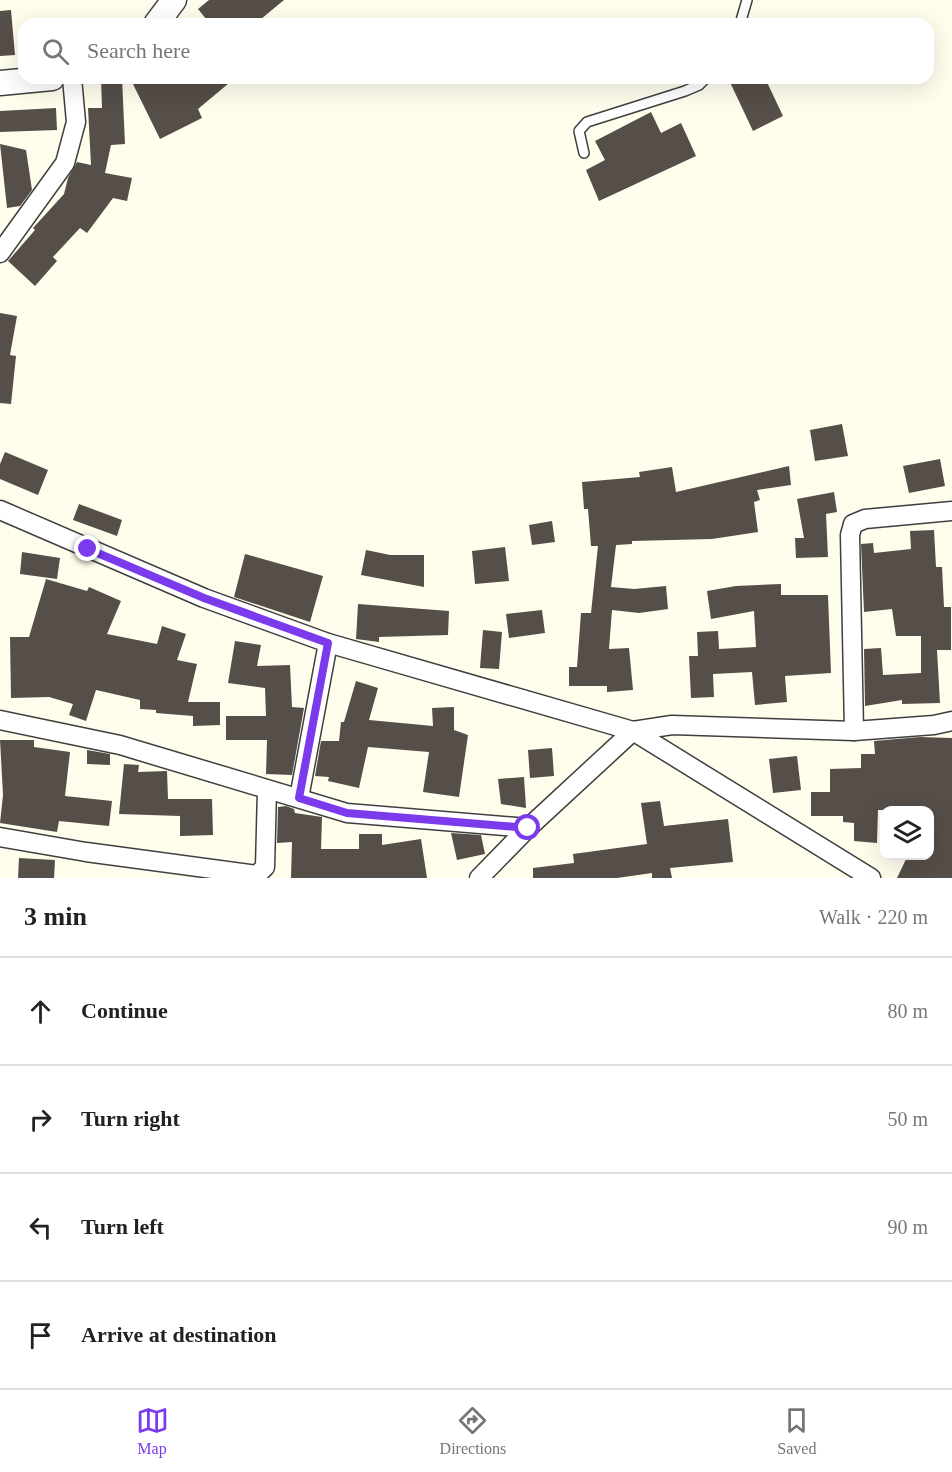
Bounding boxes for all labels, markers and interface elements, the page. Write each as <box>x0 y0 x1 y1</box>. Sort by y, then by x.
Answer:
search box <box>18 18 934 84</box>
icon: search <box>39 35 72 68</box>
text: Search here <box>87 38 190 63</box>
route end <box>74 535 100 561</box>
map controls <box>880 806 934 860</box>
button: layers <box>880 806 934 860</box>
route start <box>514 814 540 840</box>
text: 3 min <box>24 902 87 931</box>
text: Walk · 220 m <box>819 906 928 928</box>
icon: ahead <box>24 995 57 1028</box>
text: Continue <box>81 998 168 1023</box>
text: 80 m <box>887 1000 928 1022</box>
icon: right <box>24 1103 57 1136</box>
text: Turn right <box>81 1106 180 1131</box>
text: 50 m <box>887 1108 928 1130</box>
icon: left <box>24 1211 57 1244</box>
text: Turn left <box>81 1214 164 1239</box>
text: 90 m <box>887 1216 928 1238</box>
icon: arrive <box>24 1319 57 1352</box>
text: Arrive at destination <box>81 1322 277 1347</box>
tab: Map <box>136 1404 169 1458</box>
tab: Directions <box>440 1404 506 1458</box>
tab: Saved <box>777 1404 816 1458</box>

